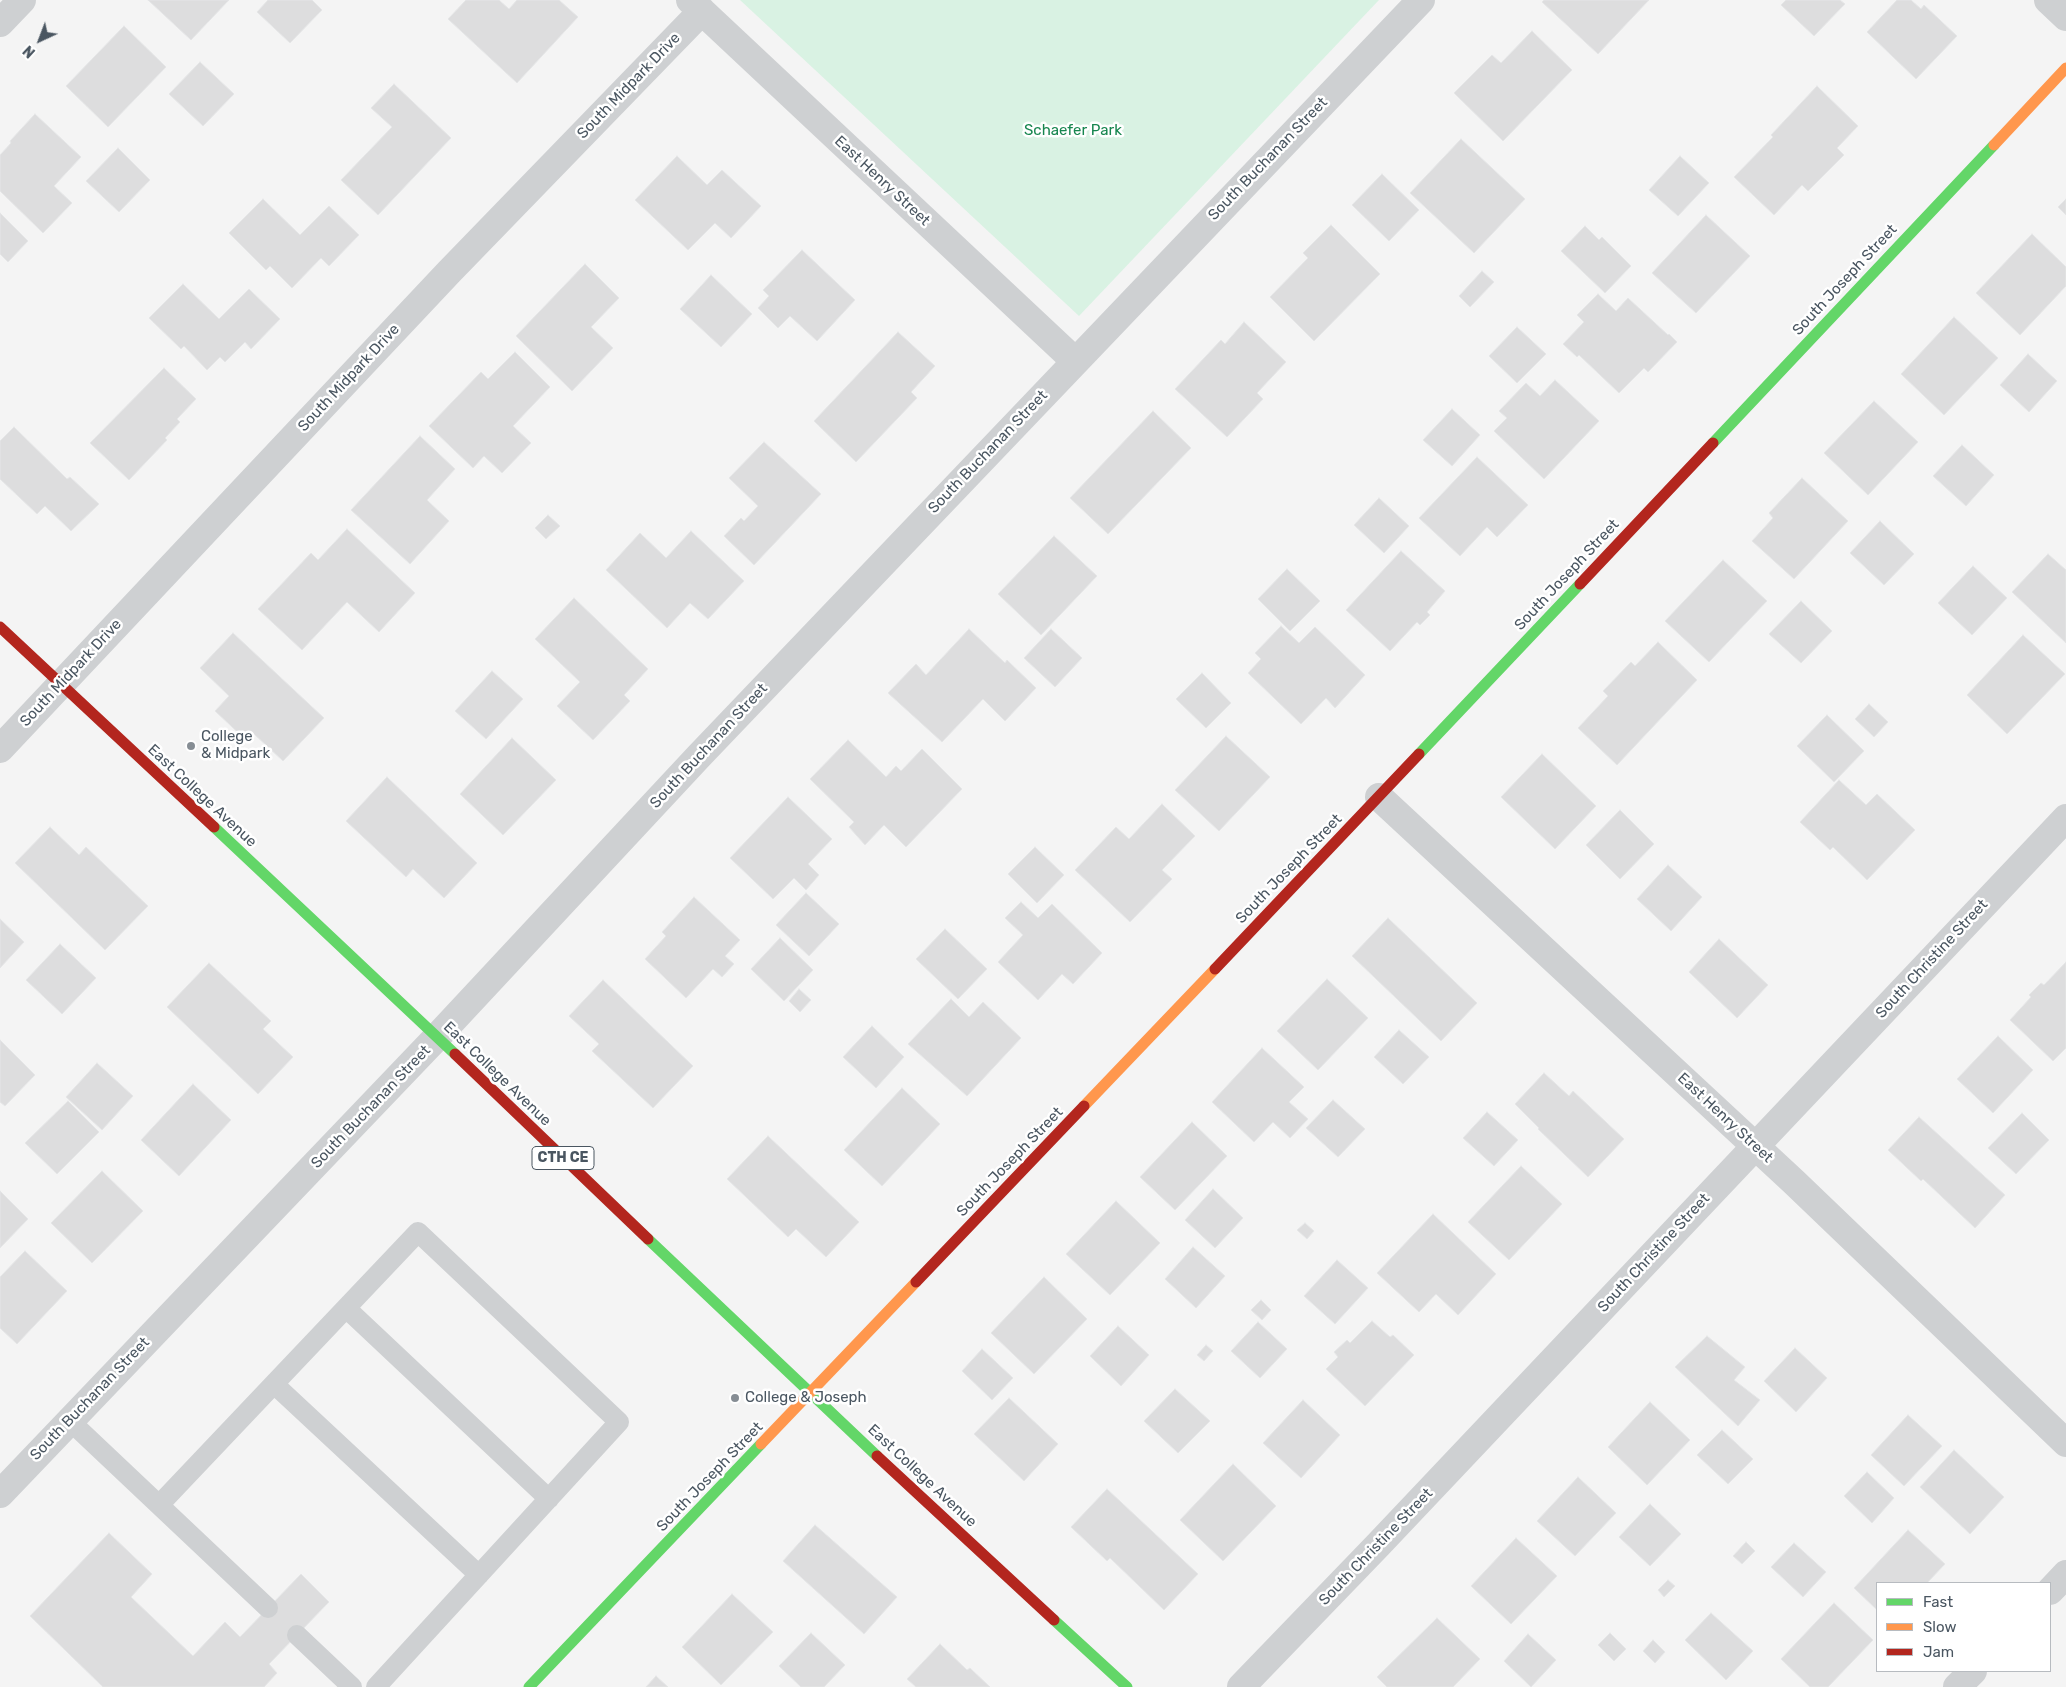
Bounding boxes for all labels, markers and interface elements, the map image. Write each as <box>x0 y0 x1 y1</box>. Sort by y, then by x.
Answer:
north arrow <box>15 15 65 65</box>
street label: South Midpark Drive <box>574 29 684 143</box>
text: N <box>20 42 39 61</box>
street label: South Buchanan Street <box>1205 94 1331 224</box>
park label: Schaefer Park <box>1024 122 1122 140</box>
street label: East Henry Street <box>831 132 933 230</box>
street label: South Joseph Street <box>1789 221 1901 339</box>
street label: South Midpark Drive <box>294 320 404 436</box>
street label: South Buchanan Street <box>925 387 1051 517</box>
street label: South Joseph Street <box>1511 516 1623 634</box>
street label: South Midpark Drive <box>16 615 126 731</box>
street label: South Buchanan Street <box>647 680 771 812</box>
place label: College & Midpark <box>201 728 270 763</box>
marker: College & Midpark <box>185 740 197 752</box>
street label: East College Avenue <box>144 741 260 851</box>
street label: South Joseph Street <box>1232 811 1346 927</box>
street label: South Christine Street <box>1872 896 1992 1022</box>
street label: East College Avenue <box>440 1018 554 1130</box>
street label: South Buchanan Street <box>308 1042 434 1172</box>
street label: East Henry Street <box>1674 1069 1776 1167</box>
street label: South Joseph Street <box>953 1104 1067 1220</box>
road number: CTH CE <box>532 1146 594 1170</box>
street label: South Christine Street <box>1594 1190 1714 1316</box>
street label: South Buchanan Street <box>27 1334 153 1464</box>
place label: College & Joseph <box>745 1389 867 1407</box>
marker: College & Joseph <box>729 1392 741 1404</box>
street label: South Joseph Street <box>653 1419 767 1535</box>
street label: East College Avenue <box>864 1421 980 1531</box>
street label: South Christine Street <box>1315 1485 1437 1609</box>
legend <box>1876 1582 2051 1672</box>
text: Fast <box>1923 1593 1953 1611</box>
text: Slow <box>1923 1618 1956 1636</box>
text: Jam <box>1923 1643 1954 1661</box>

